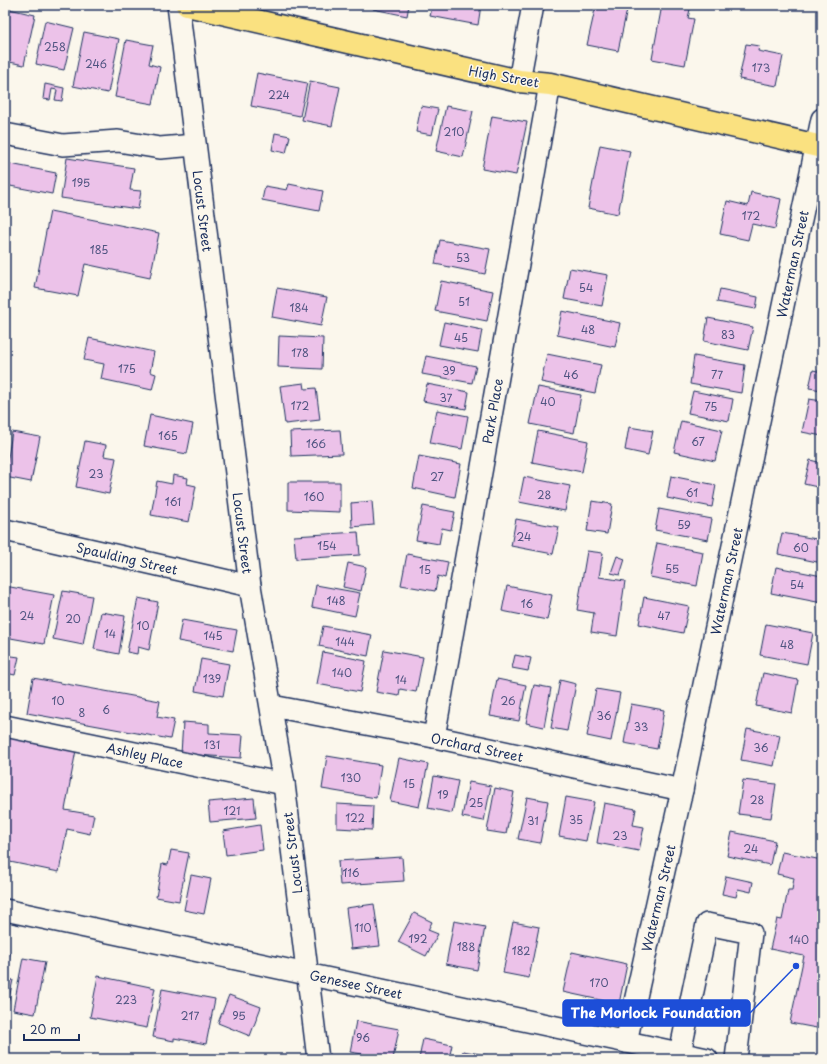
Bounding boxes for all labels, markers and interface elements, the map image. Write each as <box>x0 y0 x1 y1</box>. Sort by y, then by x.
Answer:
house number: 258 <box>44 38 66 55</box>
house number: 246 <box>85 55 107 72</box>
house number: 173 <box>752 59 770 76</box>
street label: High Street <box>467 60 541 92</box>
house number: 224 <box>268 86 290 103</box>
house number: 210 <box>444 123 464 140</box>
street label: Locust Street <box>189 169 217 253</box>
house number: 195 <box>72 174 90 191</box>
house number: 172 <box>742 207 761 224</box>
street label: Waterman Street <box>771 208 813 319</box>
house number: 185 <box>90 241 108 258</box>
house number: 53 <box>456 249 470 266</box>
house number: 54 <box>579 279 593 296</box>
house number: 51 <box>458 293 470 310</box>
house number: 184 <box>289 299 309 316</box>
house number: 48 <box>581 321 595 338</box>
house number: 83 <box>721 326 735 343</box>
house number: 45 <box>454 329 468 346</box>
house number: 178 <box>291 344 309 361</box>
house number: 175 <box>118 360 136 377</box>
house number: 39 <box>442 362 456 379</box>
house number: 46 <box>564 366 579 383</box>
house number: 77 <box>711 366 723 383</box>
street label: Park Place <box>477 377 507 445</box>
house number: 37 <box>440 389 453 406</box>
house number: 40 <box>540 393 556 410</box>
house number: 172 <box>291 397 310 414</box>
house number: 75 <box>705 398 717 415</box>
house number: 165 <box>158 427 178 444</box>
house number: 67 <box>691 433 705 450</box>
house number: 166 <box>306 435 326 452</box>
house number: 23 <box>89 465 103 482</box>
house number: 27 <box>430 468 444 485</box>
house number: 61 <box>686 484 698 501</box>
house number: 28 <box>537 486 551 503</box>
house number: 160 <box>304 488 324 505</box>
street label: Locust Street <box>229 491 257 575</box>
house number: 161 <box>165 493 181 510</box>
house number: 59 <box>677 516 691 533</box>
street label: Waterman Street <box>705 525 747 636</box>
house number: 24 <box>517 528 531 545</box>
street label: Spaulding Street <box>74 537 180 579</box>
house number: 154 <box>317 537 337 554</box>
house number: 60 <box>793 539 809 556</box>
house number: 55 <box>665 560 679 577</box>
house number: 15 <box>419 561 431 578</box>
house number: 54 <box>790 576 804 593</box>
house number: 148 <box>326 592 346 609</box>
house number: 16 <box>521 595 534 612</box>
house number: 24 <box>20 607 34 624</box>
house number: 47 <box>658 607 671 624</box>
house number: 20 <box>65 610 81 627</box>
house number: 10 <box>137 617 149 634</box>
house number: 14 <box>104 625 116 642</box>
house number: 145 <box>203 627 223 644</box>
house number: 144 <box>335 633 355 650</box>
house number: 48 <box>780 636 794 653</box>
house number: 140 <box>332 664 352 681</box>
house number: 139 <box>203 670 221 687</box>
house number: 14 <box>395 671 407 688</box>
house number: 10 <box>52 692 64 709</box>
house number: 26 <box>500 692 516 709</box>
house number: 6 <box>102 701 110 718</box>
house number: 8 <box>79 704 86 721</box>
house number: 36 <box>597 707 612 724</box>
house number: 33 <box>634 718 648 735</box>
street label: Orchard Street <box>429 728 525 766</box>
house number: 131 <box>204 736 220 753</box>
street label: Ashley Place <box>105 738 185 772</box>
house number: 36 <box>754 739 769 756</box>
house number: 130 <box>341 769 361 786</box>
house number: 15 <box>403 775 415 792</box>
house number: 19 <box>437 786 449 803</box>
house number: 28 <box>750 791 764 808</box>
house number: 25 <box>469 794 483 811</box>
house number: 121 <box>224 802 240 819</box>
house number: 122 <box>345 809 365 826</box>
street label: Locust Street <box>278 811 306 895</box>
house number: 35 <box>569 811 583 828</box>
house number: 31 <box>527 812 539 829</box>
house number: 23 <box>613 827 627 844</box>
house number: 24 <box>744 840 758 857</box>
street label: Waterman Street <box>636 842 680 953</box>
house number: 116 <box>343 864 360 881</box>
house number: 110 <box>354 919 372 936</box>
house number: 192 <box>409 930 428 947</box>
house number: 140 <box>789 931 809 948</box>
house number: 188 <box>457 938 475 955</box>
house number: 182 <box>512 942 530 959</box>
street label: Genesee Street <box>308 965 404 1003</box>
house number: 170 <box>590 974 608 991</box>
house number: 223 <box>115 991 137 1008</box>
callout: The Morlock Foundation <box>563 1000 750 1026</box>
text: The Morlock Foundation <box>571 1002 741 1023</box>
house number: 217 <box>181 1007 199 1024</box>
house number: 95 <box>232 1007 246 1024</box>
scale bar <box>24 1016 79 1042</box>
text: 20 m <box>30 1020 61 1038</box>
house number: 96 <box>356 1029 370 1046</box>

